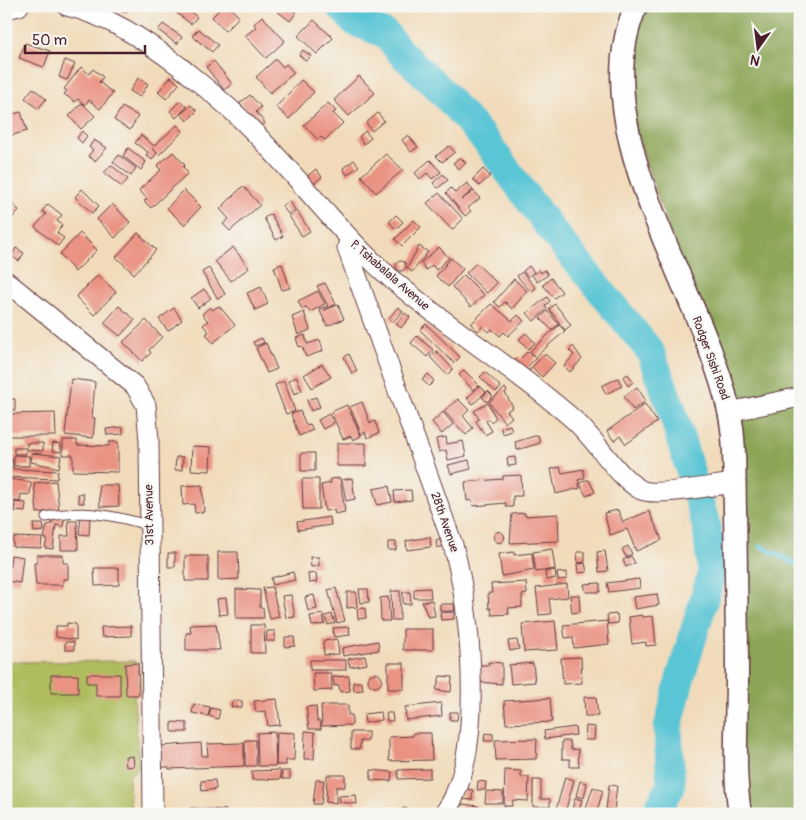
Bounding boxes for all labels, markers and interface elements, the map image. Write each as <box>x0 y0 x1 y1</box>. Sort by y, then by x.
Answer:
scale bar <box>25 22 145 54</box>
north arrow <box>734 22 784 72</box>
text: 50 m <box>32 31 67 50</box>
text: N <box>748 51 762 70</box>
street label: P. Tshabalala Avenue <box>347 237 432 314</box>
street label: Rodger Sishi Road <box>688 314 733 402</box>
street label: 31st Avenue <box>141 484 158 546</box>
street label: 28th Avenue <box>427 490 462 554</box>

